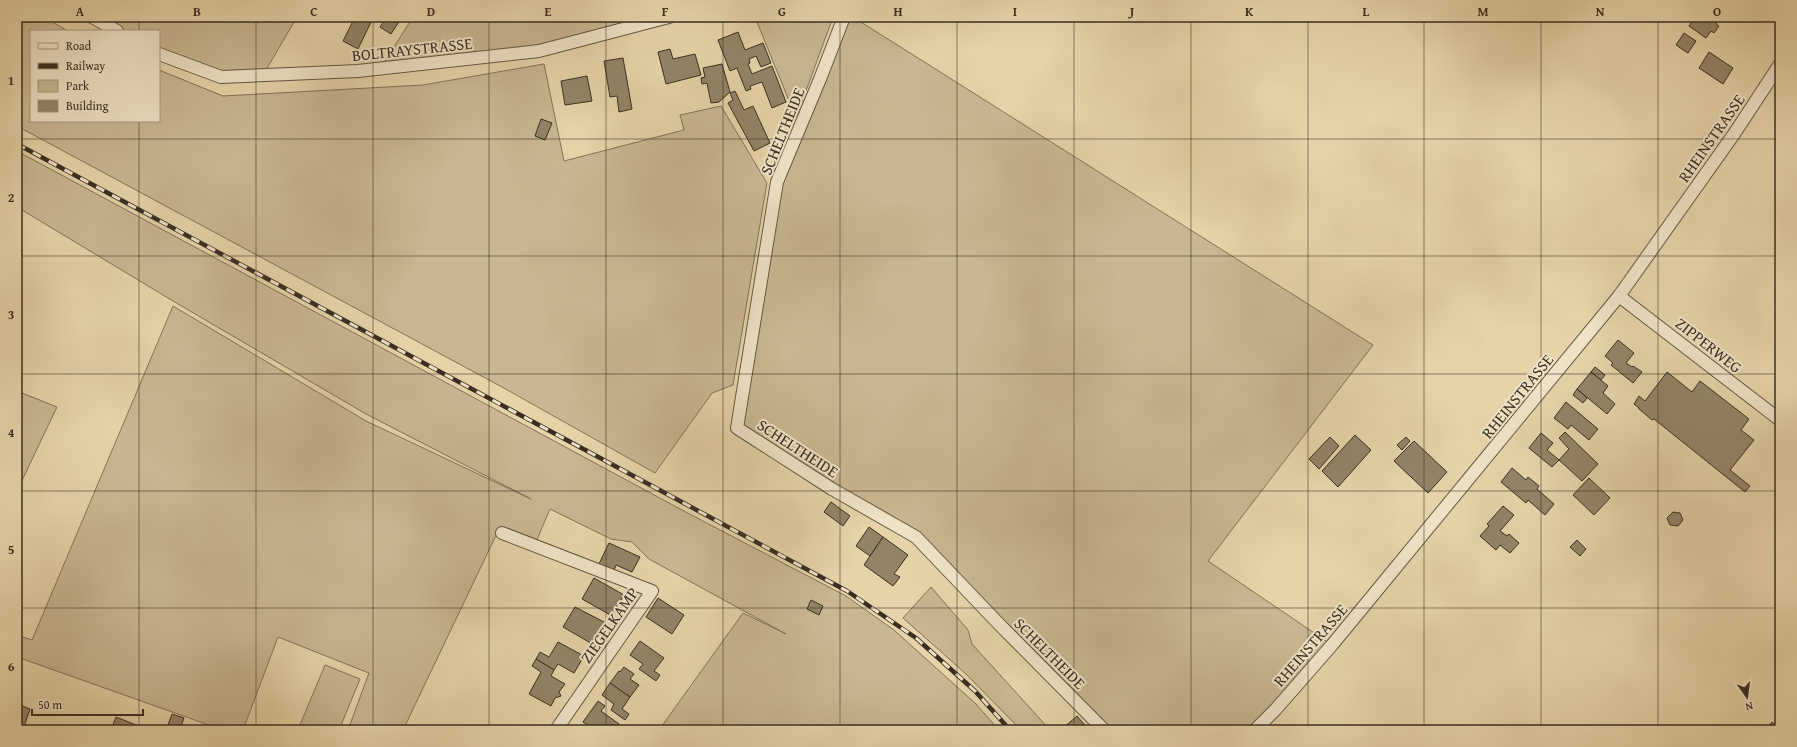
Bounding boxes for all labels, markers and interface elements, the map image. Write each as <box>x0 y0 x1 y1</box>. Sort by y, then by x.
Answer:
text: A <box>76 2 85 21</box>
text: B <box>193 2 201 21</box>
text: C <box>310 2 318 21</box>
text: D <box>427 2 435 21</box>
text: E <box>545 2 552 21</box>
text: F <box>662 2 669 21</box>
text: G <box>778 2 786 21</box>
text: H <box>893 2 903 21</box>
text: I <box>1013 2 1017 21</box>
text: J <box>1128 2 1135 21</box>
text: K <box>1245 2 1254 21</box>
text: L <box>1363 2 1370 21</box>
text: M <box>1477 2 1489 21</box>
text: N <box>1596 2 1605 21</box>
text: O <box>1713 2 1721 21</box>
legend <box>30 30 160 122</box>
street label: BOLTRAYSTRASSE <box>351 31 473 67</box>
text: Road <box>66 37 92 54</box>
text: Railway <box>66 57 105 74</box>
text: 1 <box>8 71 14 90</box>
text: Park <box>66 77 90 94</box>
street label: SCHELTHEIDE <box>754 84 810 178</box>
street label: RHEINSTRASSE <box>1672 89 1750 187</box>
text: Building <box>66 97 109 114</box>
text: 2 <box>8 188 15 207</box>
text: 3 <box>8 305 14 324</box>
street label: ZIPPERWEG <box>1671 311 1748 379</box>
street label: RHEINSTRASSE <box>1475 349 1559 443</box>
street label: SCHELTHEIDE <box>753 413 843 483</box>
text: 4 <box>8 423 15 442</box>
text: 5 <box>8 540 15 559</box>
street label: ZIEGELKAMP <box>574 582 644 668</box>
street label: RHEINSTRASSE <box>1267 598 1353 692</box>
street label: SCHELTHEIDE <box>1009 612 1091 694</box>
text: 6 <box>8 657 15 676</box>
north arrow <box>1727 677 1767 717</box>
scale bar <box>32 691 143 717</box>
text: 50 m <box>38 696 62 713</box>
text: N <box>1743 698 1755 716</box>

